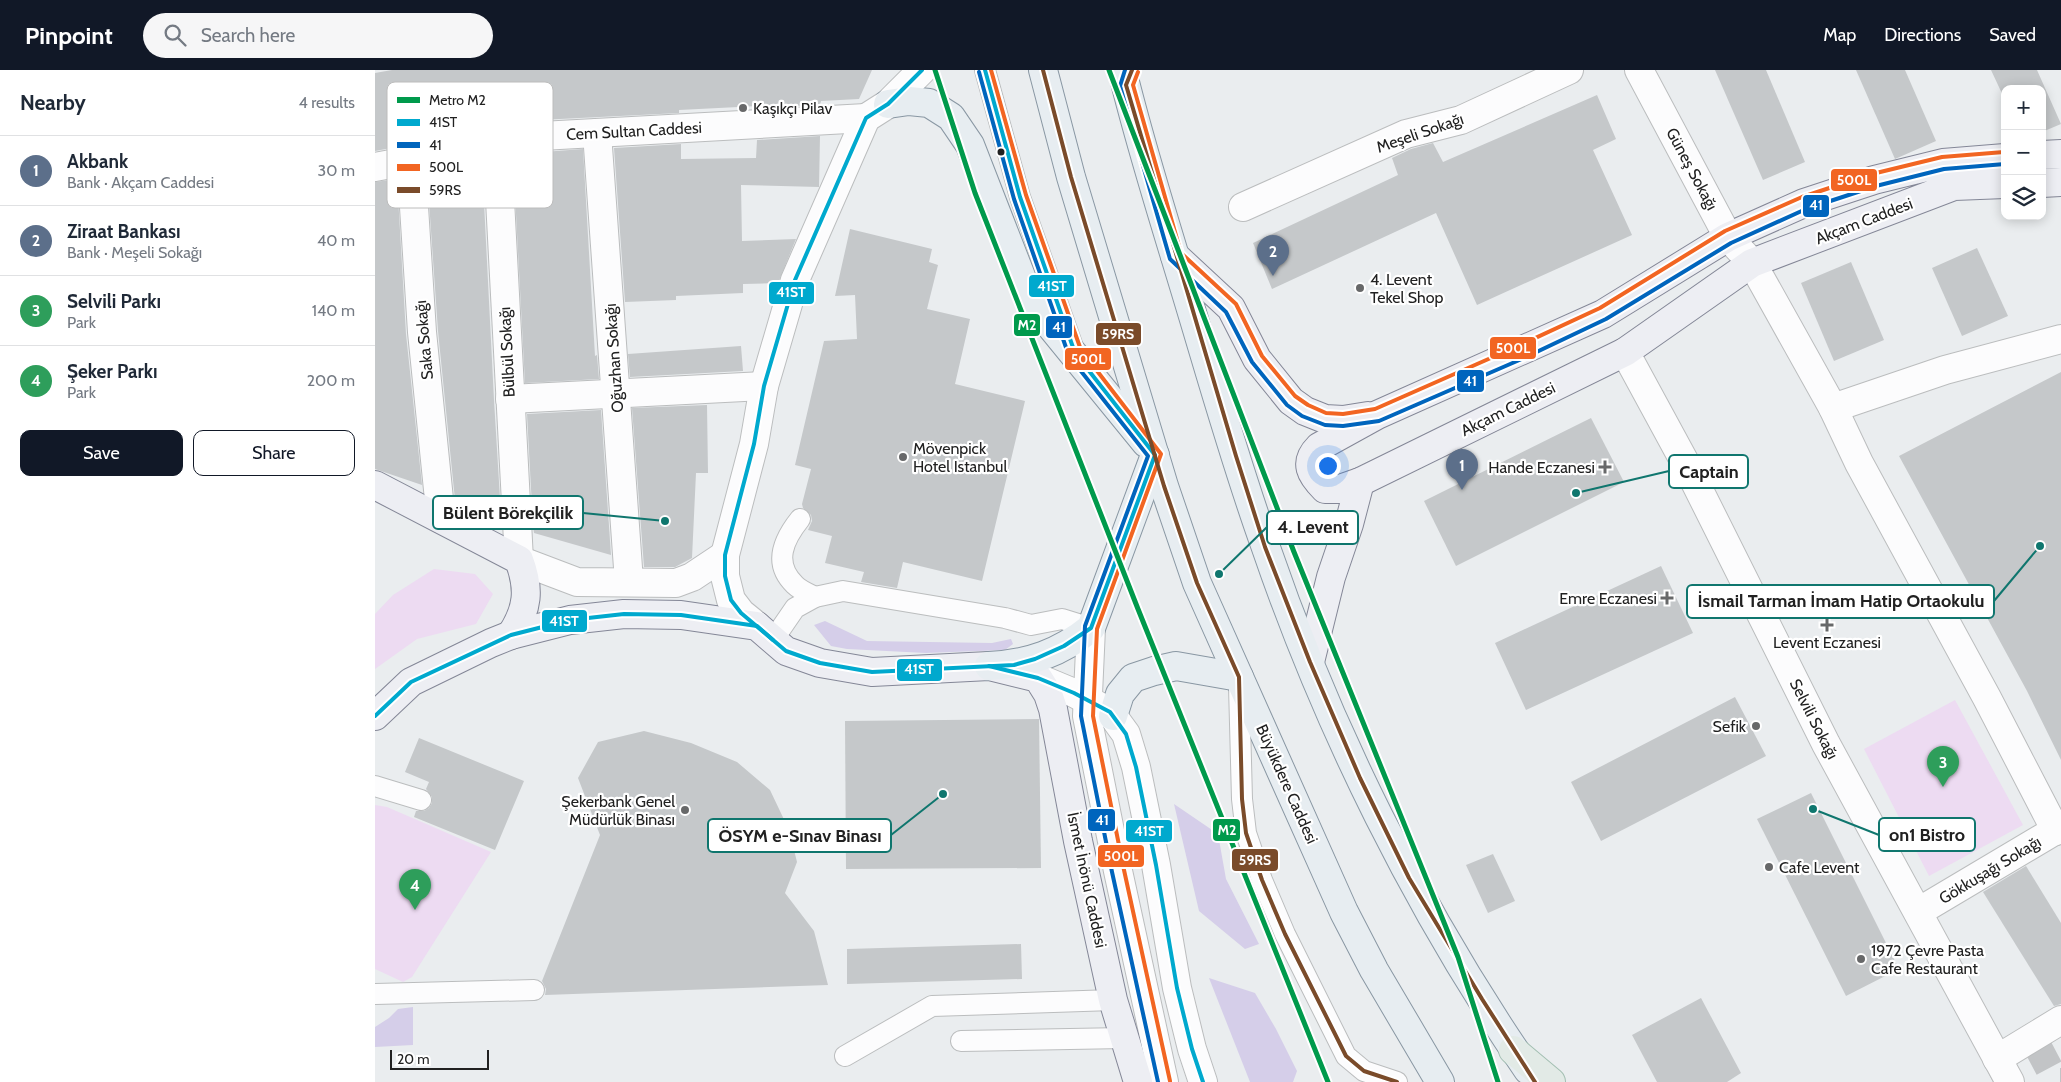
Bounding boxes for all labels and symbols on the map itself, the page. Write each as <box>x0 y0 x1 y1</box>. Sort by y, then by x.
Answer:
legend <box>387 82 553 208</box>
text: Metro M2 <box>429 91 486 109</box>
place label: Kaşıkçı Pilav <box>753 99 832 118</box>
marker: Kaşıkçı Pilav <box>737 102 749 114</box>
street label: Meşeli Sokağı <box>1374 109 1466 157</box>
text: 41ST <box>429 113 458 131</box>
street label: Cem Sultan Caddesi <box>566 118 702 144</box>
street label: Güneş Sokağı <box>1662 125 1722 213</box>
text: 41 <box>429 136 442 154</box>
unlabelled marker <box>996 147 1006 157</box>
text: 500L <box>429 158 463 176</box>
line badge: 500L <box>1830 168 1878 192</box>
text: 500L <box>1837 171 1871 189</box>
text: 59RS <box>429 181 461 199</box>
line badge: 41 <box>1802 194 1830 218</box>
street label: Akçam Caddesi <box>1813 194 1915 248</box>
text: 41 <box>1809 196 1823 214</box>
pin: 2 <box>1257 235 1289 276</box>
place label: 4. Levent Tekel Shop <box>1370 270 1444 307</box>
line badge: 41ST <box>1028 274 1075 298</box>
text: 41ST <box>1037 277 1067 295</box>
line badge: 41ST <box>768 281 815 305</box>
marker: 4. Levent Tekel Shop <box>1354 282 1366 294</box>
text: 41ST <box>776 283 806 301</box>
street label: Saka Sokağı <box>411 299 437 381</box>
street label: Oğuzhan Sokağı <box>601 303 627 413</box>
street label: Bülbül Sokağı <box>495 306 519 398</box>
line badge: M2 <box>1013 313 1041 337</box>
line badge: 41 <box>1045 315 1073 339</box>
text: M2 <box>1017 316 1037 334</box>
text: 41 <box>1052 318 1066 336</box>
line badge: 59RS <box>1095 322 1142 346</box>
text: 59RS <box>1102 325 1134 343</box>
line badge: 500L <box>1489 336 1537 360</box>
text: 500L <box>1496 339 1530 357</box>
line badge: 500L <box>1064 347 1112 371</box>
text: 500L <box>1071 350 1105 368</box>
line badge: 41 <box>1456 369 1485 393</box>
text: 41 <box>1463 372 1477 390</box>
street label: Akçam Caddesi <box>1458 378 1558 440</box>
place label: Mövenpick Hotel Istanbul <box>913 439 1007 476</box>
pin: 1 <box>1446 449 1478 490</box>
marker: Mövenpick Hotel Istanbul <box>897 451 909 463</box>
your location <box>1315 453 1341 479</box>
callout: Captain <box>1669 455 1748 488</box>
place label: Hande Eczanesi <box>1488 458 1595 477</box>
marker: Hande Eczanesi <box>1599 461 1611 473</box>
text: Captain <box>1679 461 1739 483</box>
callout: Bülent Börekçilik <box>433 496 583 529</box>
text: Bülent Börekçilik <box>443 502 573 524</box>
callout: 4. Levent <box>1267 511 1358 544</box>
text: 4. Levent <box>1277 516 1349 538</box>
callout: İsmail Tarman İmam Hatip Ortaokulu <box>1687 585 1994 618</box>
place label: Emre Eczanesi <box>1559 589 1657 608</box>
text: İsmail Tarman İmam Hatip Ortaokulu <box>1697 590 1985 612</box>
marker: Emre Eczanesi <box>1661 592 1673 604</box>
line badge: 41ST <box>541 609 588 633</box>
text: 41ST <box>549 612 579 630</box>
marker: Levent Eczanesi <box>1821 619 1833 631</box>
place label: Levent Eczanesi <box>1773 633 1881 652</box>
line badge: 41ST <box>896 658 943 682</box>
text: 41ST <box>904 660 934 678</box>
street label: Selvili Sokağı <box>1786 676 1842 762</box>
place label: Sefik <box>1713 717 1747 736</box>
marker: Sefik <box>1750 720 1762 732</box>
street label: Büyükdere Caddesi <box>1252 722 1322 846</box>
pin: 3 <box>1927 746 1959 787</box>
place label: Şekerbank Genel Müdürlük Binası <box>561 792 675 829</box>
marker: Şekerbank Genel Müdürlük Binası <box>679 804 691 816</box>
line badge: 41 <box>1087 808 1116 832</box>
street label: İsmet İnönü Caddesi <box>1063 810 1111 950</box>
text: 41 <box>1095 811 1109 829</box>
line badge: M2 <box>1212 818 1241 842</box>
callout: on1 Bistro <box>1879 818 1975 851</box>
callout: ÖSYM e-Sınav Binası <box>708 819 891 852</box>
line badge: 41ST <box>1125 819 1173 843</box>
text: M2 <box>1217 821 1237 839</box>
text: 41ST <box>1134 822 1164 840</box>
text: on1 Bistro <box>1889 824 1965 846</box>
text: ÖSYM e-Sınav Binası <box>719 825 881 847</box>
street label: Gökkuşağı Sokağı <box>1936 832 2044 908</box>
line badge: 500L <box>1097 844 1145 868</box>
text: 500L <box>1104 847 1138 865</box>
line badge: 59RS <box>1231 848 1279 872</box>
text: 59RS <box>1239 851 1271 869</box>
place label: Cafe Levent <box>1779 858 1860 877</box>
marker: Cafe Levent <box>1763 861 1775 873</box>
pin: 4 <box>399 869 431 910</box>
place label: 1972 Çevre Pasta Cafe Restaurant <box>1871 941 1984 978</box>
marker: 1972 Çevre Pasta Cafe Restaurant <box>1855 953 1867 965</box>
scale bar <box>390 1047 489 1070</box>

